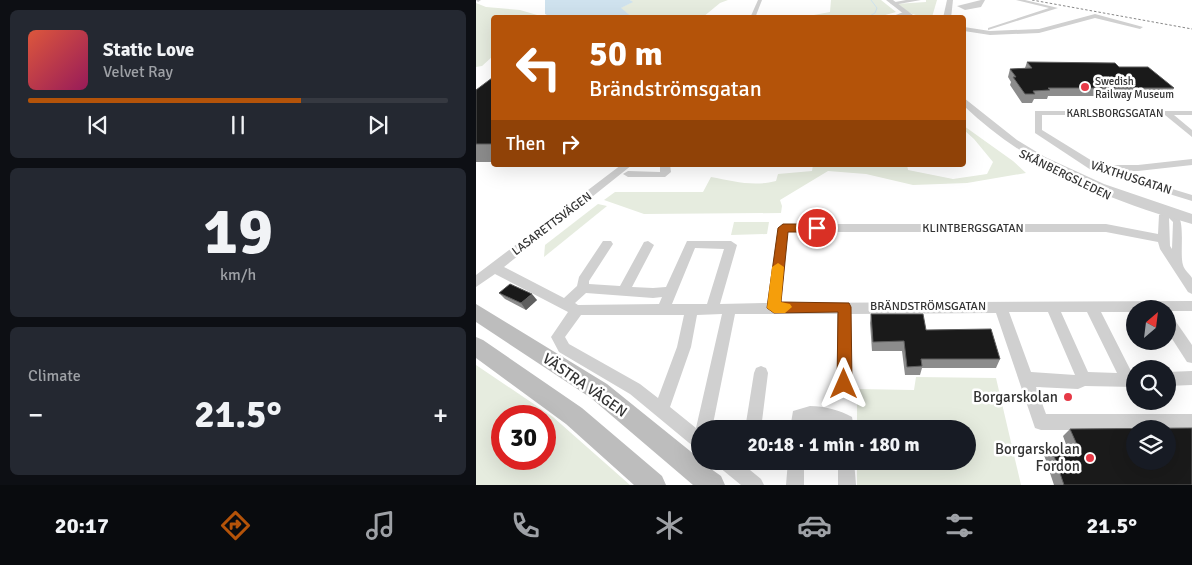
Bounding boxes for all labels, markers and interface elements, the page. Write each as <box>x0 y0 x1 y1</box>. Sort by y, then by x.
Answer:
text: 50 m <box>589 32 663 75</box>
icon: left <box>506 35 571 100</box>
text: Static Love <box>103 38 194 62</box>
text: Velvet Ray <box>103 62 173 82</box>
text: Brändströmsgatan <box>589 75 762 102</box>
place label: Swedish Railway Museum <box>1095 75 1174 101</box>
marker: Swedish Railway Museum <box>1079 81 1091 93</box>
street label: KARLSBORGSGATAN <box>1066 107 1164 120</box>
icon: previous <box>84 111 112 139</box>
icon: pause <box>224 111 252 139</box>
icon: next <box>364 111 392 139</box>
icon: right <box>556 130 584 158</box>
text: Then <box>506 132 546 156</box>
street label: SKÅNBERGSLEDEN <box>1017 146 1113 204</box>
street label: VÄXTHUSGATAN <box>1089 158 1173 198</box>
street label: LASARETTSVÄGEN <box>509 189 595 259</box>
text: 19 <box>203 192 273 272</box>
pin <box>796 207 838 249</box>
icon: arrive <box>803 214 831 242</box>
street label: KLINTBERGSGATAN <box>922 221 1024 236</box>
text: km/h <box>220 265 256 285</box>
street label: BRÄNDSTRÖMSGATAN <box>870 299 986 314</box>
north arrow <box>1126 300 1176 350</box>
map controls <box>1126 300 1176 470</box>
street label: VÄSTRA VÄGEN <box>539 349 631 421</box>
position arrow <box>817 357 869 409</box>
button: search <box>1126 360 1176 410</box>
text: Climate <box>28 366 81 386</box>
place label: Borgarskolan <box>973 388 1058 406</box>
text: 21.5° <box>194 391 282 438</box>
marker: Borgarskolan <box>1062 391 1074 403</box>
text: − <box>28 398 43 432</box>
text: + <box>433 398 448 432</box>
speed limit sign: 30 <box>491 405 556 470</box>
button: layers <box>1126 420 1176 470</box>
text: 20:18 · 1 min · 180 m <box>747 433 920 457</box>
place label: Borgarskolan Fordon <box>995 440 1080 475</box>
marker: Borgarskolan Fordon <box>1084 452 1096 464</box>
icon: directions <box>218 508 253 543</box>
icon: music <box>363 508 398 543</box>
icon: phone <box>508 508 543 543</box>
icon: climate <box>652 508 687 543</box>
icon: car <box>797 508 832 543</box>
icon: filters <box>942 508 977 543</box>
text: 20:17 <box>55 512 109 539</box>
text: 21.5° <box>1086 512 1137 539</box>

